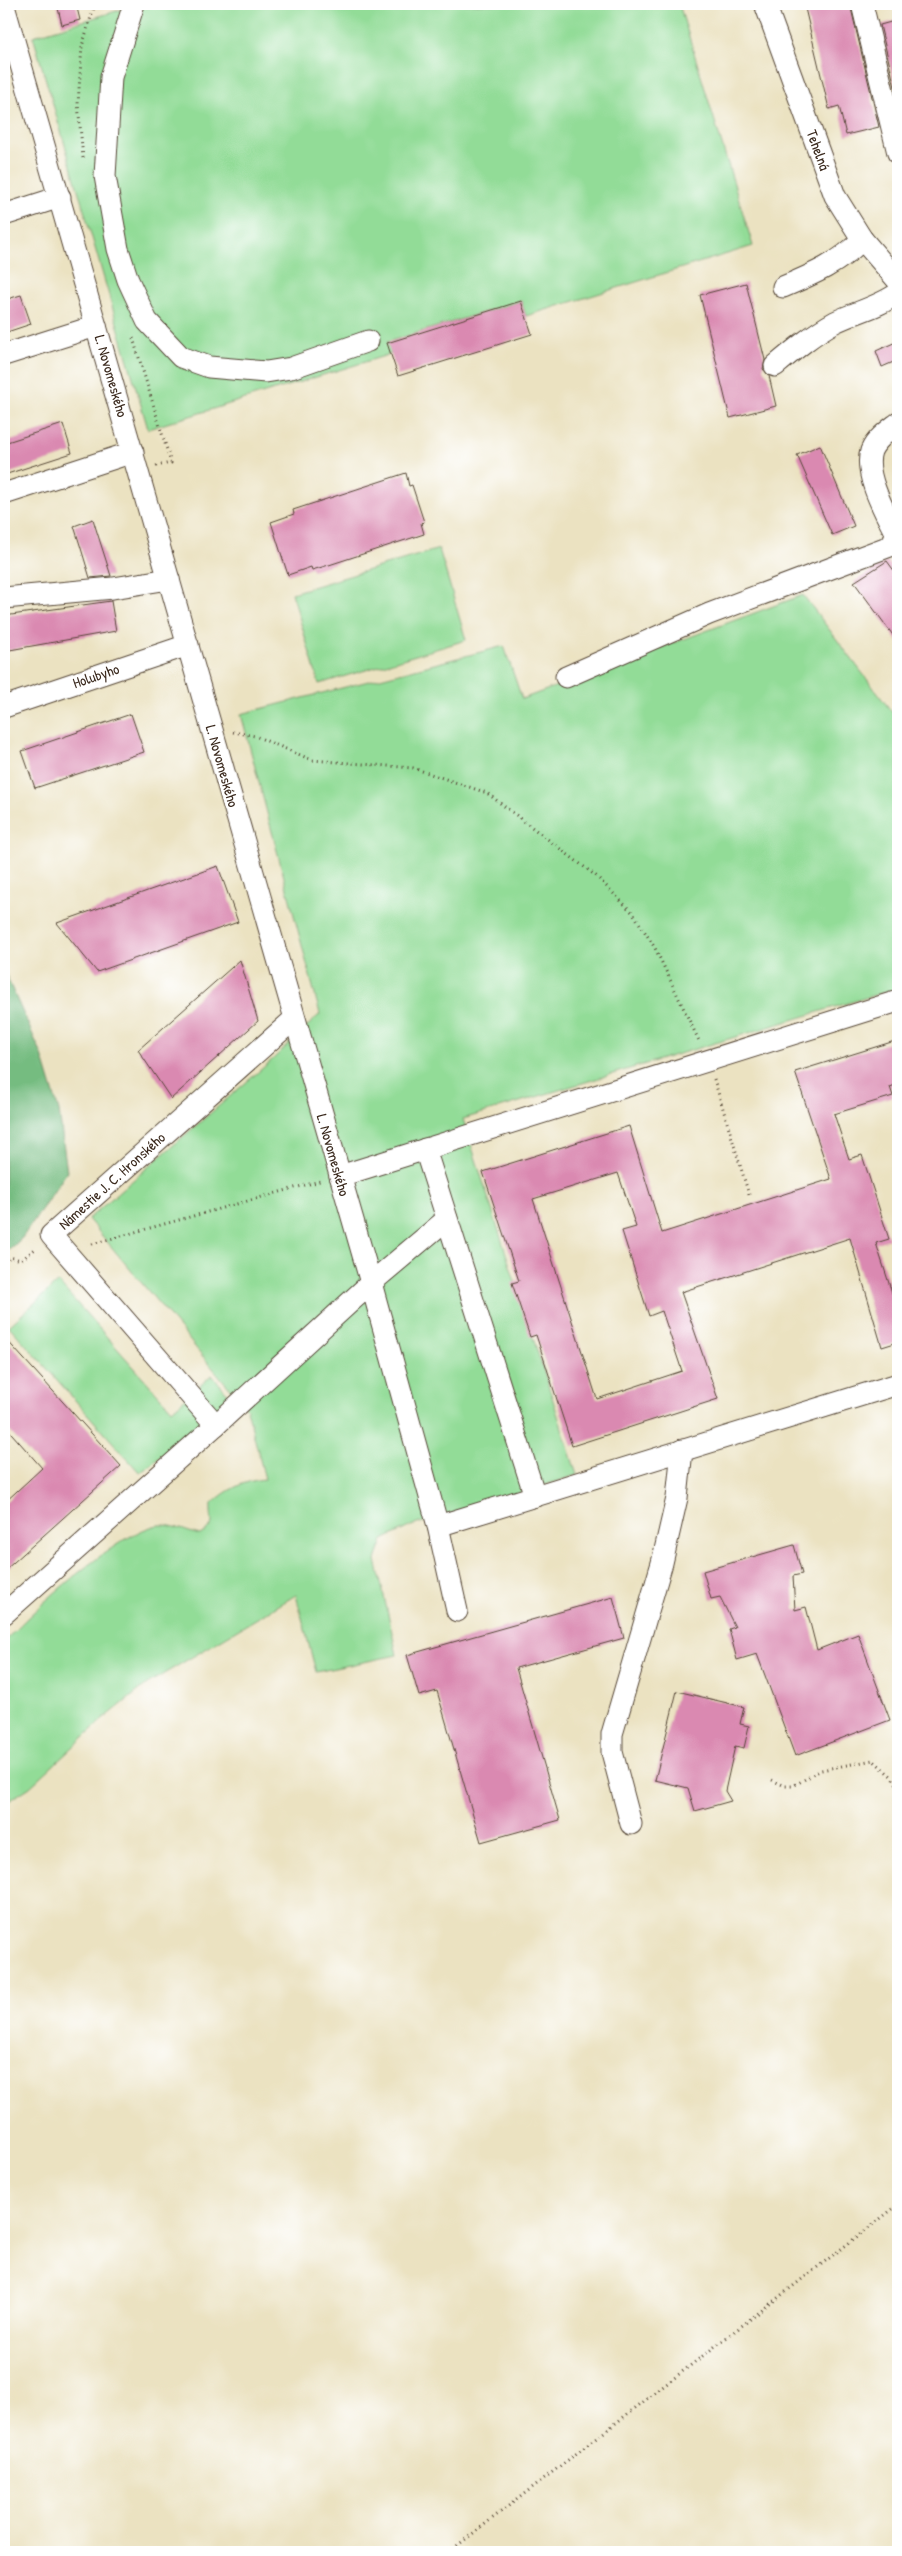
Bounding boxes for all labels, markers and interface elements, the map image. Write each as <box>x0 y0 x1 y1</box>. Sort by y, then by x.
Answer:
street label: Tehelná <box>801 127 836 173</box>
street label: L. Novomeského <box>90 332 133 420</box>
street label: Holubyho <box>70 658 122 693</box>
street label: L. Novomeského <box>201 722 244 810</box>
street label: L. Novomeského <box>312 1111 355 1199</box>
street label: Námestie J. C. Hronského <box>54 1127 170 1234</box>

